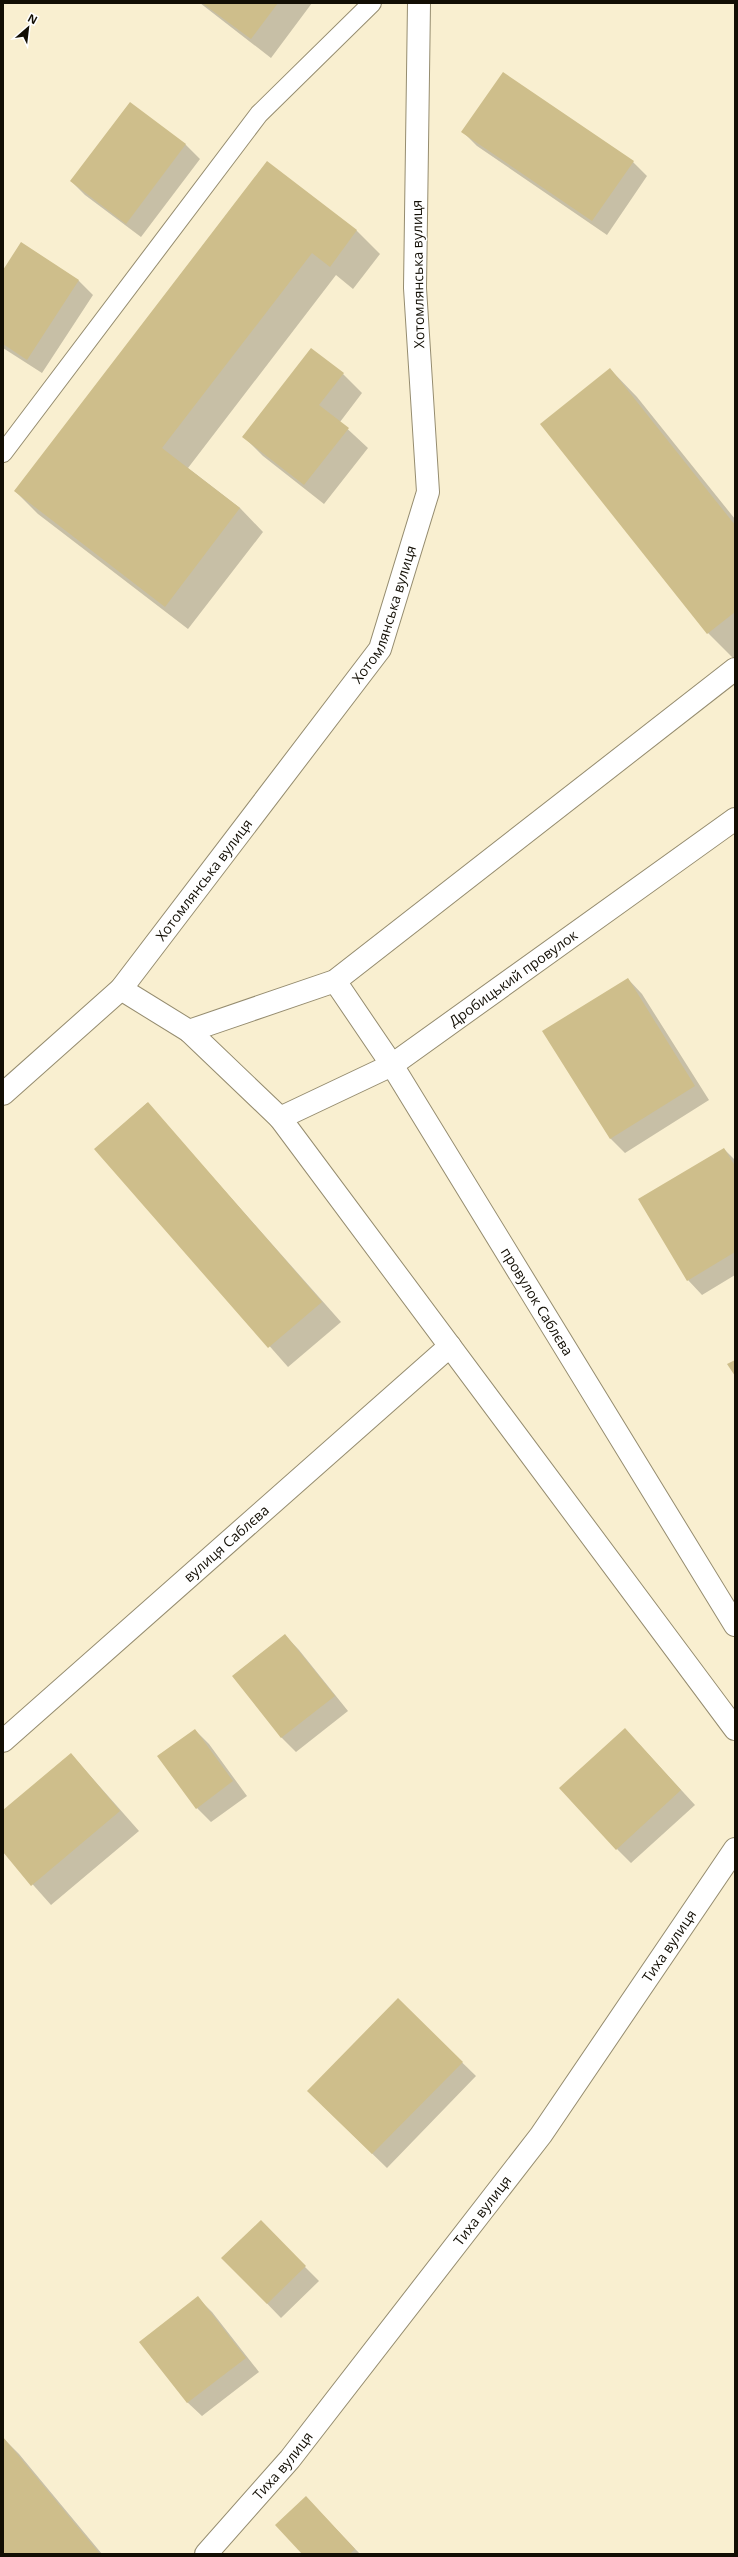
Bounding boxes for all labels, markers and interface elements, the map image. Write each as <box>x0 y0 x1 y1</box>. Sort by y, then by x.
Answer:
north arrow <box>8 8 48 48</box>
text: N <box>25 10 40 27</box>
street label: Хотомлянська вулиця <box>407 200 428 348</box>
street label: Хотомлянська вулиця <box>347 543 420 687</box>
street label: Хотомлянська вулиця <box>151 815 256 945</box>
street label: Дробицький провулок <box>445 925 582 1030</box>
street label: провулок Саблєва <box>497 1244 578 1359</box>
street label: вулиця Саблєва <box>179 1500 273 1586</box>
street label: Тиха вулиця <box>637 1906 700 1986</box>
street label: Тиха вулиця <box>449 2171 515 2249</box>
street label: Тиха вулиця <box>248 2427 317 2504</box>

